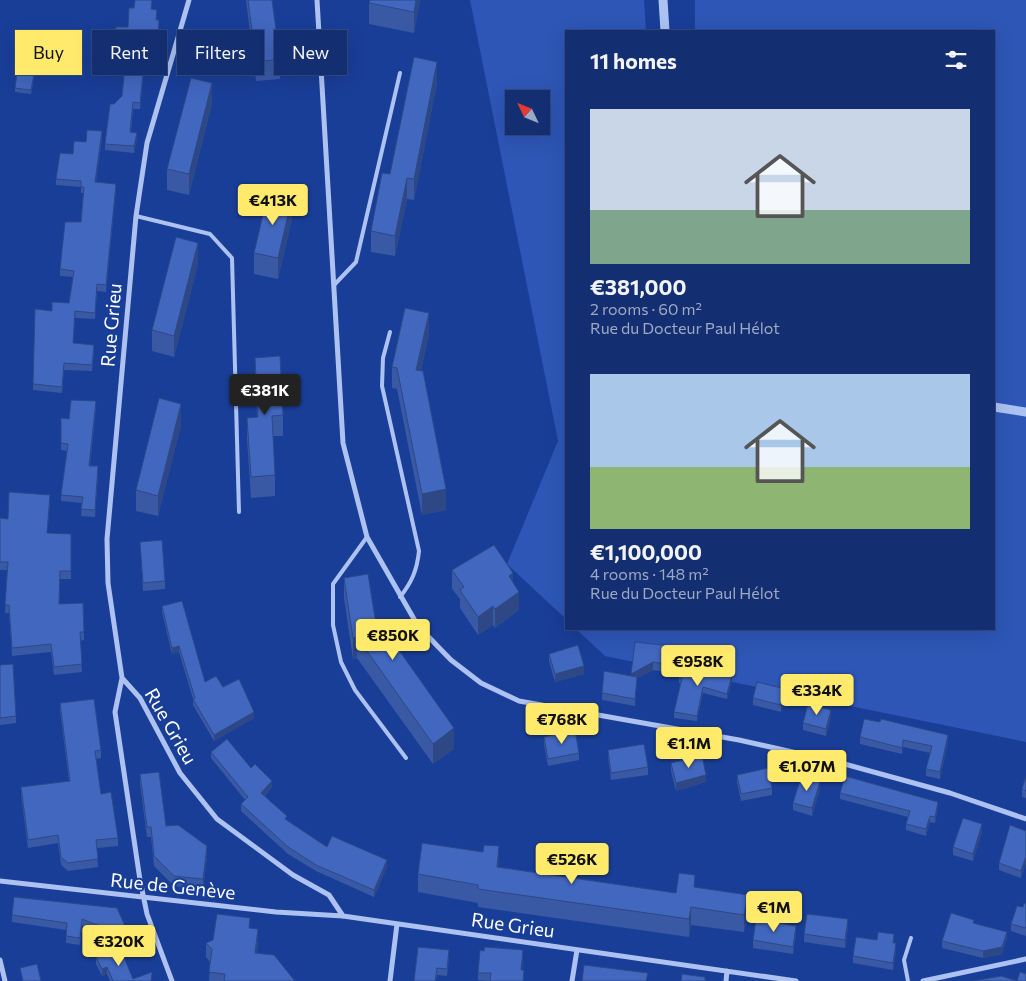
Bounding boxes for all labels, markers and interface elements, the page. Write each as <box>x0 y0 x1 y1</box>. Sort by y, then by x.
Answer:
chip: Buy <box>15 30 82 75</box>
chip: Rent <box>92 30 167 75</box>
chip: Filters <box>177 30 264 75</box>
chip: New <box>274 30 347 75</box>
icon: filters <box>942 46 970 74</box>
text: 11 homes <box>590 48 677 73</box>
north arrow <box>505 90 550 135</box>
map controls <box>505 90 550 135</box>
icon: home <box>735 141 825 231</box>
pin: €413K <box>238 184 308 226</box>
text: €413K <box>249 190 297 209</box>
text: €381,000 <box>590 274 686 299</box>
street label: Rue Grieu <box>95 282 126 368</box>
text: 2 rooms · 60 m² <box>590 299 702 318</box>
text: Rue du Docteur Paul Hélot <box>590 318 780 337</box>
pin: €381K <box>230 374 300 416</box>
text: €381K <box>241 380 289 399</box>
icon: home <box>735 406 825 496</box>
text: €1,100,000 <box>590 539 702 564</box>
text: 4 rooms · 148 m² <box>590 564 709 583</box>
text: Rue du Docteur Paul Hélot <box>590 583 780 602</box>
pin: €850K <box>358 618 428 661</box>
text: €850K <box>367 625 419 644</box>
pin: €958K <box>663 644 733 687</box>
text: €958K <box>672 651 724 670</box>
pin: €334K <box>782 674 852 716</box>
text: €334K <box>792 680 842 699</box>
street label: Rue Grieu <box>140 684 202 768</box>
pin: €768K <box>527 702 597 745</box>
text: €768K <box>537 709 587 728</box>
pin: €1.1M <box>654 726 724 769</box>
text: €1.1M <box>667 733 711 752</box>
pin: €1.07M <box>766 750 848 792</box>
text: €1.07M <box>778 756 836 775</box>
pin: €526K <box>537 842 607 885</box>
text: €526K <box>547 849 597 868</box>
street label: Rue de Genève <box>109 868 237 904</box>
pin: €1M <box>750 890 798 933</box>
text: €1M <box>757 897 791 916</box>
street label: Rue Grieu <box>470 907 556 942</box>
pin: €320K <box>84 924 154 967</box>
text: €320K <box>93 931 145 950</box>

